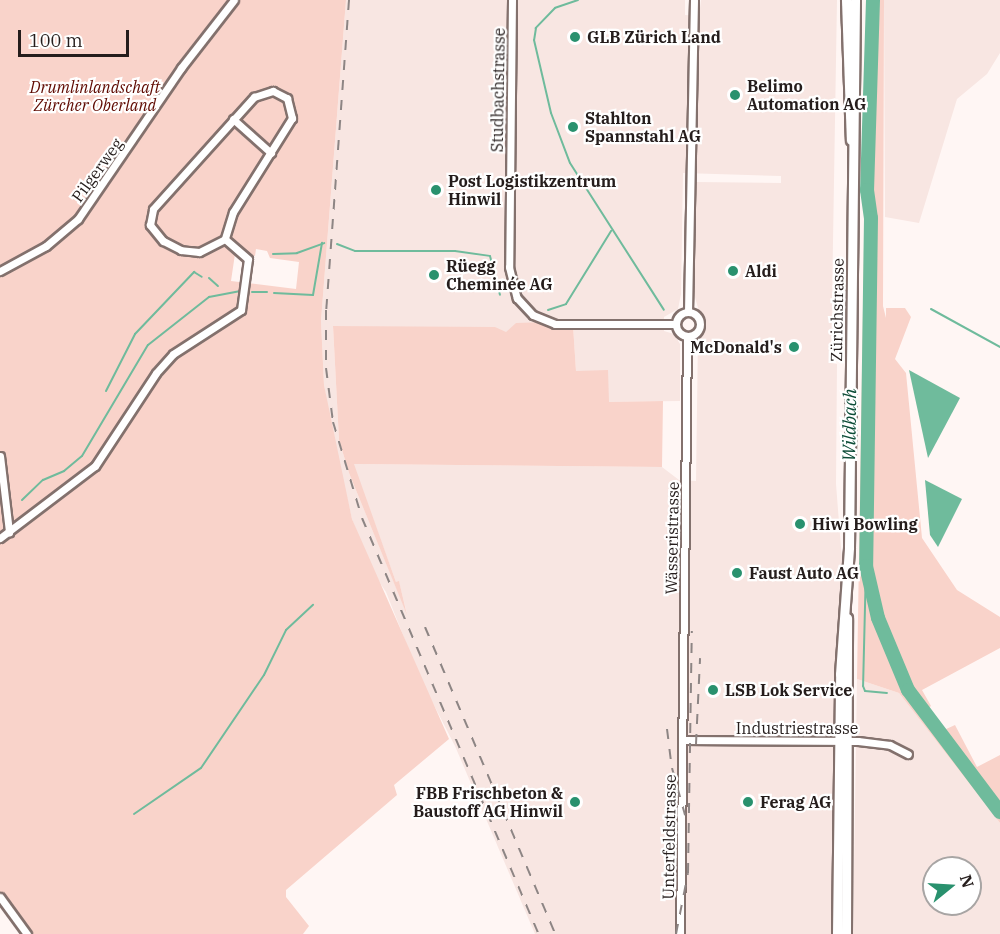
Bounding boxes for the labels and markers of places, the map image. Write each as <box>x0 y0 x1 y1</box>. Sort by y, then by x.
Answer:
place label: GLB Zürich Land <box>587 27 721 47</box>
marker: GLB Zürich Land <box>568 30 582 44</box>
place label: Belimo Automation AG <box>747 76 866 114</box>
marker: Belimo Automation AG <box>728 88 742 102</box>
place label: Stahlton Spannstahl AG <box>585 108 701 146</box>
marker: Stahlton Spannstahl AG <box>566 120 580 134</box>
place label: Post Logistikzentrum Hinwil <box>448 171 616 209</box>
marker: Post Logistikzentrum Hinwil <box>429 183 443 197</box>
place label: Rüegg Cheminée AG <box>446 256 553 294</box>
place label: Aldi <box>745 261 777 281</box>
marker: Aldi <box>726 264 740 278</box>
marker: Rüegg Cheminée AG <box>427 268 441 282</box>
place label: McDonald's <box>690 337 782 357</box>
marker: McDonald's <box>787 340 801 354</box>
place label: Hiwi Bowling <box>812 514 918 534</box>
marker: Hiwi Bowling <box>793 517 807 531</box>
place label: Faust Auto AG <box>749 563 859 583</box>
marker: Faust Auto AG <box>730 566 744 580</box>
place label: LSB Lok Service <box>725 680 852 700</box>
marker: LSB Lok Service <box>706 683 720 697</box>
place label: FBB Frischbeton & Baustoff AG Hinwil <box>413 783 563 821</box>
place label: Ferag AG <box>760 792 832 812</box>
marker: FBB Frischbeton & Baustoff AG Hinwil <box>568 795 582 809</box>
marker: Ferag AG <box>741 795 755 809</box>

